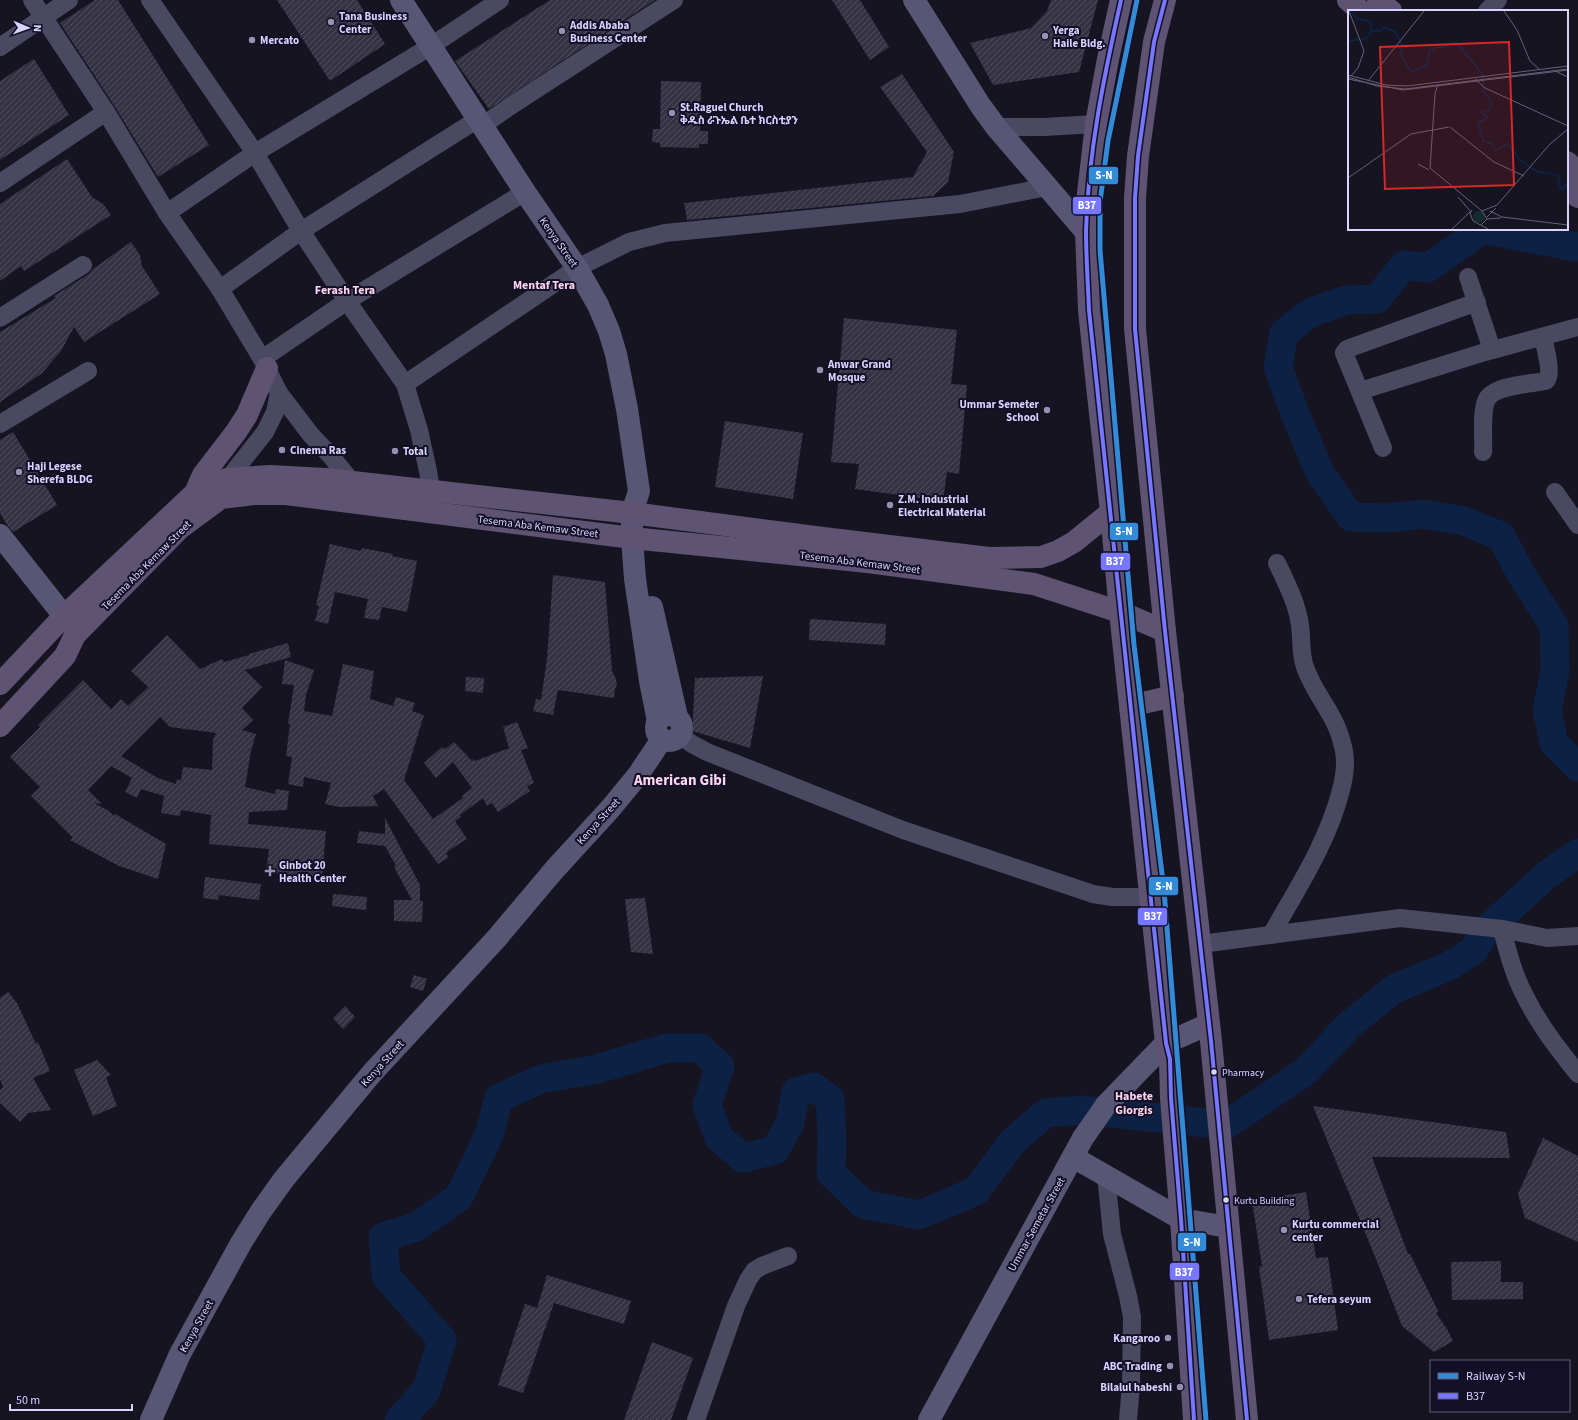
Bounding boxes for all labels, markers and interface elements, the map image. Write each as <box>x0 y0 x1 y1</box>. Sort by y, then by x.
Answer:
north arrow <box>8 8 48 48</box>
place label: Tana Business Center <box>339 9 407 37</box>
inset map <box>1348 10 1568 230</box>
marker: Tana Business Center <box>326 17 336 27</box>
place label: Addis Ababa Business Center <box>569 18 648 46</box>
place label: Yerga Haile Bldg. <box>1052 23 1106 51</box>
text: N <box>30 24 45 32</box>
marker: Addis Ababa Business Center <box>557 26 567 36</box>
marker: Yerga Haile Bldg. <box>1040 31 1050 41</box>
place label: Mercato <box>260 33 299 48</box>
marker: Mercato <box>247 35 257 45</box>
place label: St.Raguel Church ቅዱስ ራጉኤል ቤተ ክርስቲያን <box>680 100 798 128</box>
marker: St.Raguel Church ቅዱስ ራጉኤል ቤተ ክርስቲያን <box>667 108 677 118</box>
line badge: S-N <box>1088 166 1119 185</box>
text: S-N <box>1095 168 1113 183</box>
line badge: B37 <box>1072 196 1102 215</box>
text: B37 <box>1078 198 1096 213</box>
street label: Kenya Street <box>536 214 582 271</box>
district label: Mentaf Tera <box>513 277 575 294</box>
district label: Ferash Tera <box>315 282 375 299</box>
place label: Anwar Grand Mosque <box>827 357 891 385</box>
marker: Anwar Grand Mosque <box>815 365 825 375</box>
place label: Ummar Semeter School <box>960 397 1040 425</box>
marker: Ummar Semeter School <box>1042 405 1052 415</box>
place label: Cinema Ras <box>290 443 346 458</box>
place label: Total <box>403 444 428 459</box>
marker: Cinema Ras <box>277 445 287 455</box>
marker: Total <box>390 446 400 456</box>
place label: Haji Legese Sherefa BLDG <box>27 459 93 487</box>
marker: Haji Legese Sherefa BLDG <box>14 467 24 477</box>
place label: Z.M. Industrial Electrical Material <box>898 492 987 520</box>
marker: Z.M. Industrial Electrical Material <box>885 500 895 510</box>
street label: Tesema Aba Kemaw Street <box>477 512 599 541</box>
street label: Tesema Aba Kemaw Street <box>98 517 195 614</box>
line badge: S-N <box>1109 522 1139 541</box>
text: S-N <box>1115 524 1133 539</box>
street label: Tesema Aba Kemaw Street <box>799 548 921 577</box>
line badge: B37 <box>1100 552 1131 571</box>
text: B37 <box>1106 554 1124 569</box>
district label: American Gibi <box>633 770 726 791</box>
street label: Kenya Street <box>573 795 624 848</box>
place label: Ginbot 20 Health Center <box>279 858 347 886</box>
marker: Ginbot 20 Health Center <box>264 865 276 877</box>
line badge: S-N <box>1148 876 1179 896</box>
text: S-N <box>1155 879 1173 894</box>
line badge: B37 <box>1137 907 1168 926</box>
text: B37 <box>1144 909 1162 924</box>
street label: Kenya Street <box>357 1037 408 1090</box>
place label: Pharmacy <box>1222 1066 1265 1080</box>
marker: Pharmacy <box>1209 1067 1219 1077</box>
district label: Habete Giorgis <box>1115 1088 1153 1119</box>
street label: Ummar Semetar Street <box>1004 1174 1069 1274</box>
place label: Kurtu Building <box>1234 1194 1294 1208</box>
marker: Kurtu Building <box>1221 1195 1231 1205</box>
place label: Kurtu commercial center <box>1292 1217 1380 1245</box>
marker: Kurtu commercial center <box>1279 1225 1289 1235</box>
line badge: S-N <box>1177 1232 1207 1252</box>
text: S-N <box>1183 1235 1201 1250</box>
line badge: B37 <box>1169 1262 1200 1281</box>
text: B37 <box>1175 1265 1193 1280</box>
place label: Tefera seyum <box>1307 1292 1371 1307</box>
marker: Tefera seyum <box>1294 1294 1304 1304</box>
street label: Kenya Street <box>176 1297 217 1355</box>
place label: Kangaroo <box>1113 1331 1160 1346</box>
marker: Kangaroo <box>1163 1333 1173 1343</box>
place label: ABC Trading <box>1102 1359 1162 1374</box>
legend <box>1430 1360 1570 1412</box>
marker: ABC Trading <box>1165 1361 1175 1371</box>
text: Railway S-N <box>1466 1368 1525 1385</box>
place label: Bilalul habeshi <box>1100 1380 1172 1395</box>
marker: Bilalul habeshi <box>1175 1382 1185 1392</box>
scale bar <box>10 1386 132 1412</box>
text: B37 <box>1466 1388 1485 1405</box>
text: 50 m <box>16 1392 40 1409</box>

